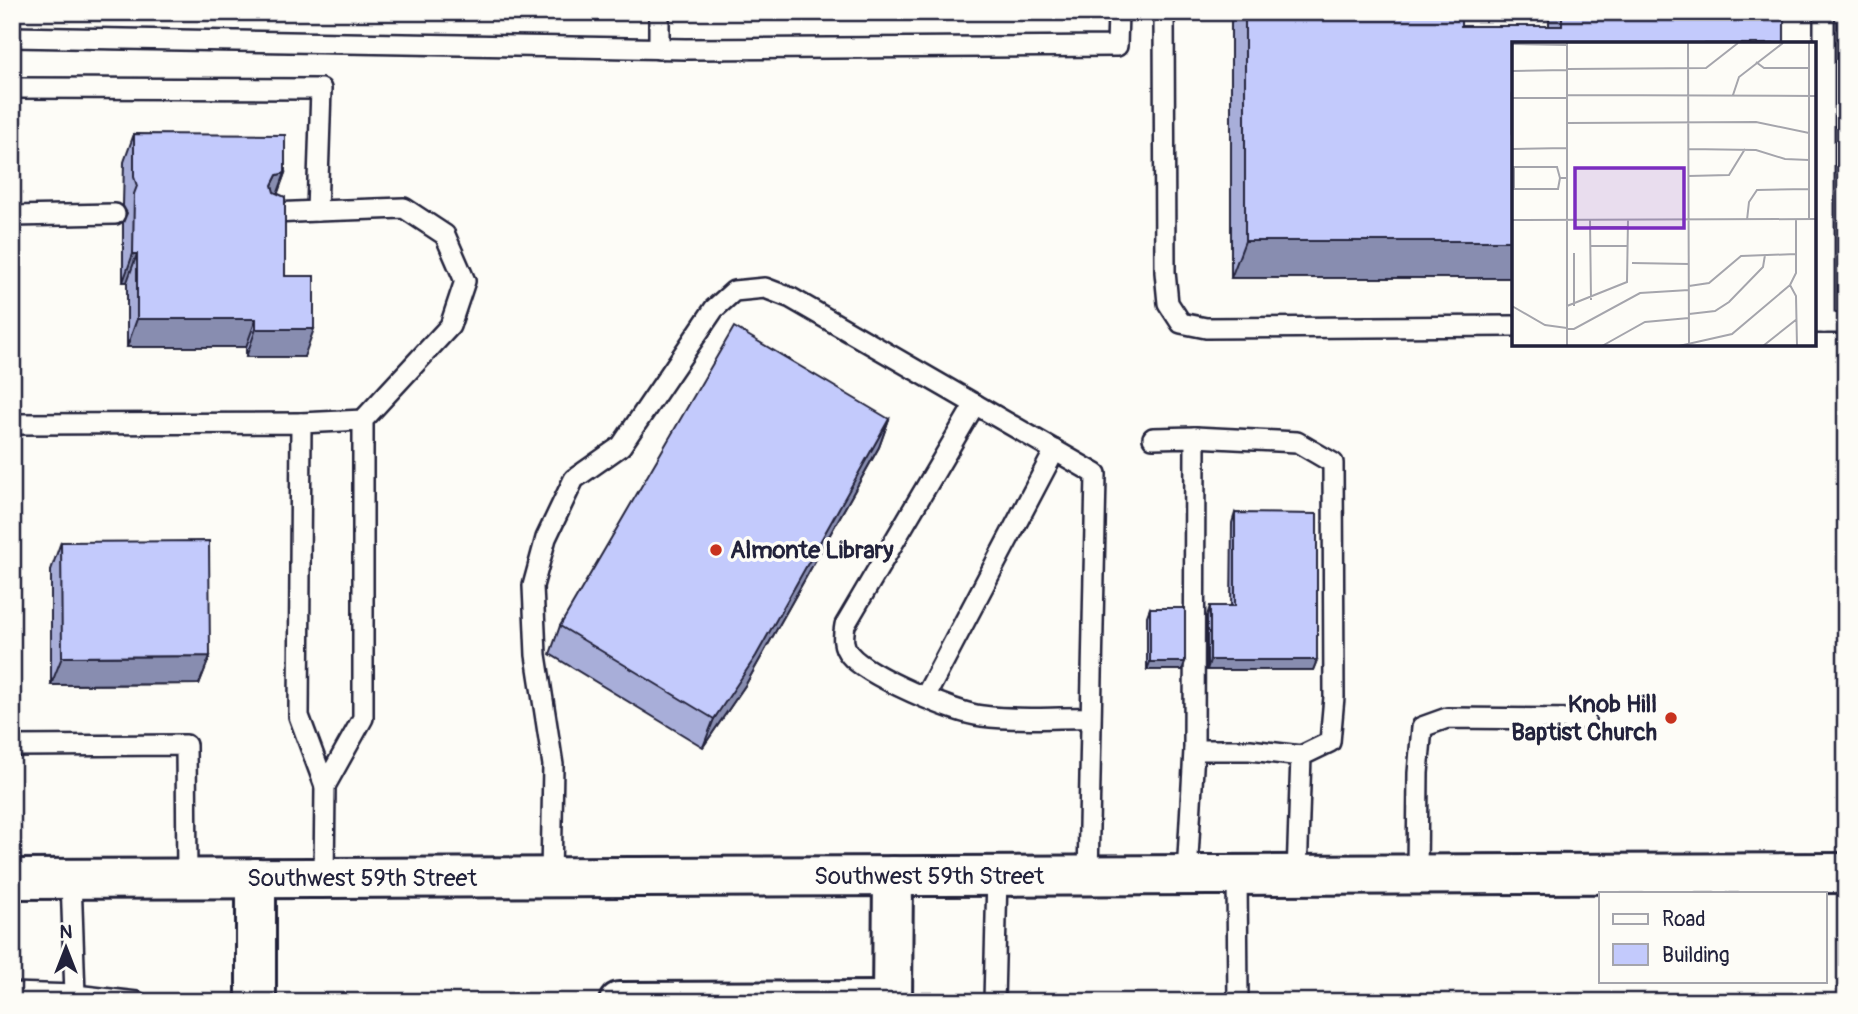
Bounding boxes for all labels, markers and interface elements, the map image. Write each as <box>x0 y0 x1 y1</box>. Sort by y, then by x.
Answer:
inset map <box>1512 42 1816 346</box>
place label: Almonte Library <box>730 536 894 565</box>
marker: Almonte Library <box>708 542 724 558</box>
place label: Knob Hill Baptist Church <box>1511 690 1657 747</box>
marker: Knob Hill Baptist Church <box>1663 710 1679 726</box>
street label: Southwest 59th Street <box>814 862 1044 891</box>
street label: Southwest 59th Street <box>247 864 477 893</box>
legend <box>1599 892 1826 982</box>
text: Road <box>1662 906 1706 933</box>
north arrow <box>32 912 102 982</box>
text: N <box>60 920 73 944</box>
text: Building <box>1662 942 1729 969</box>

